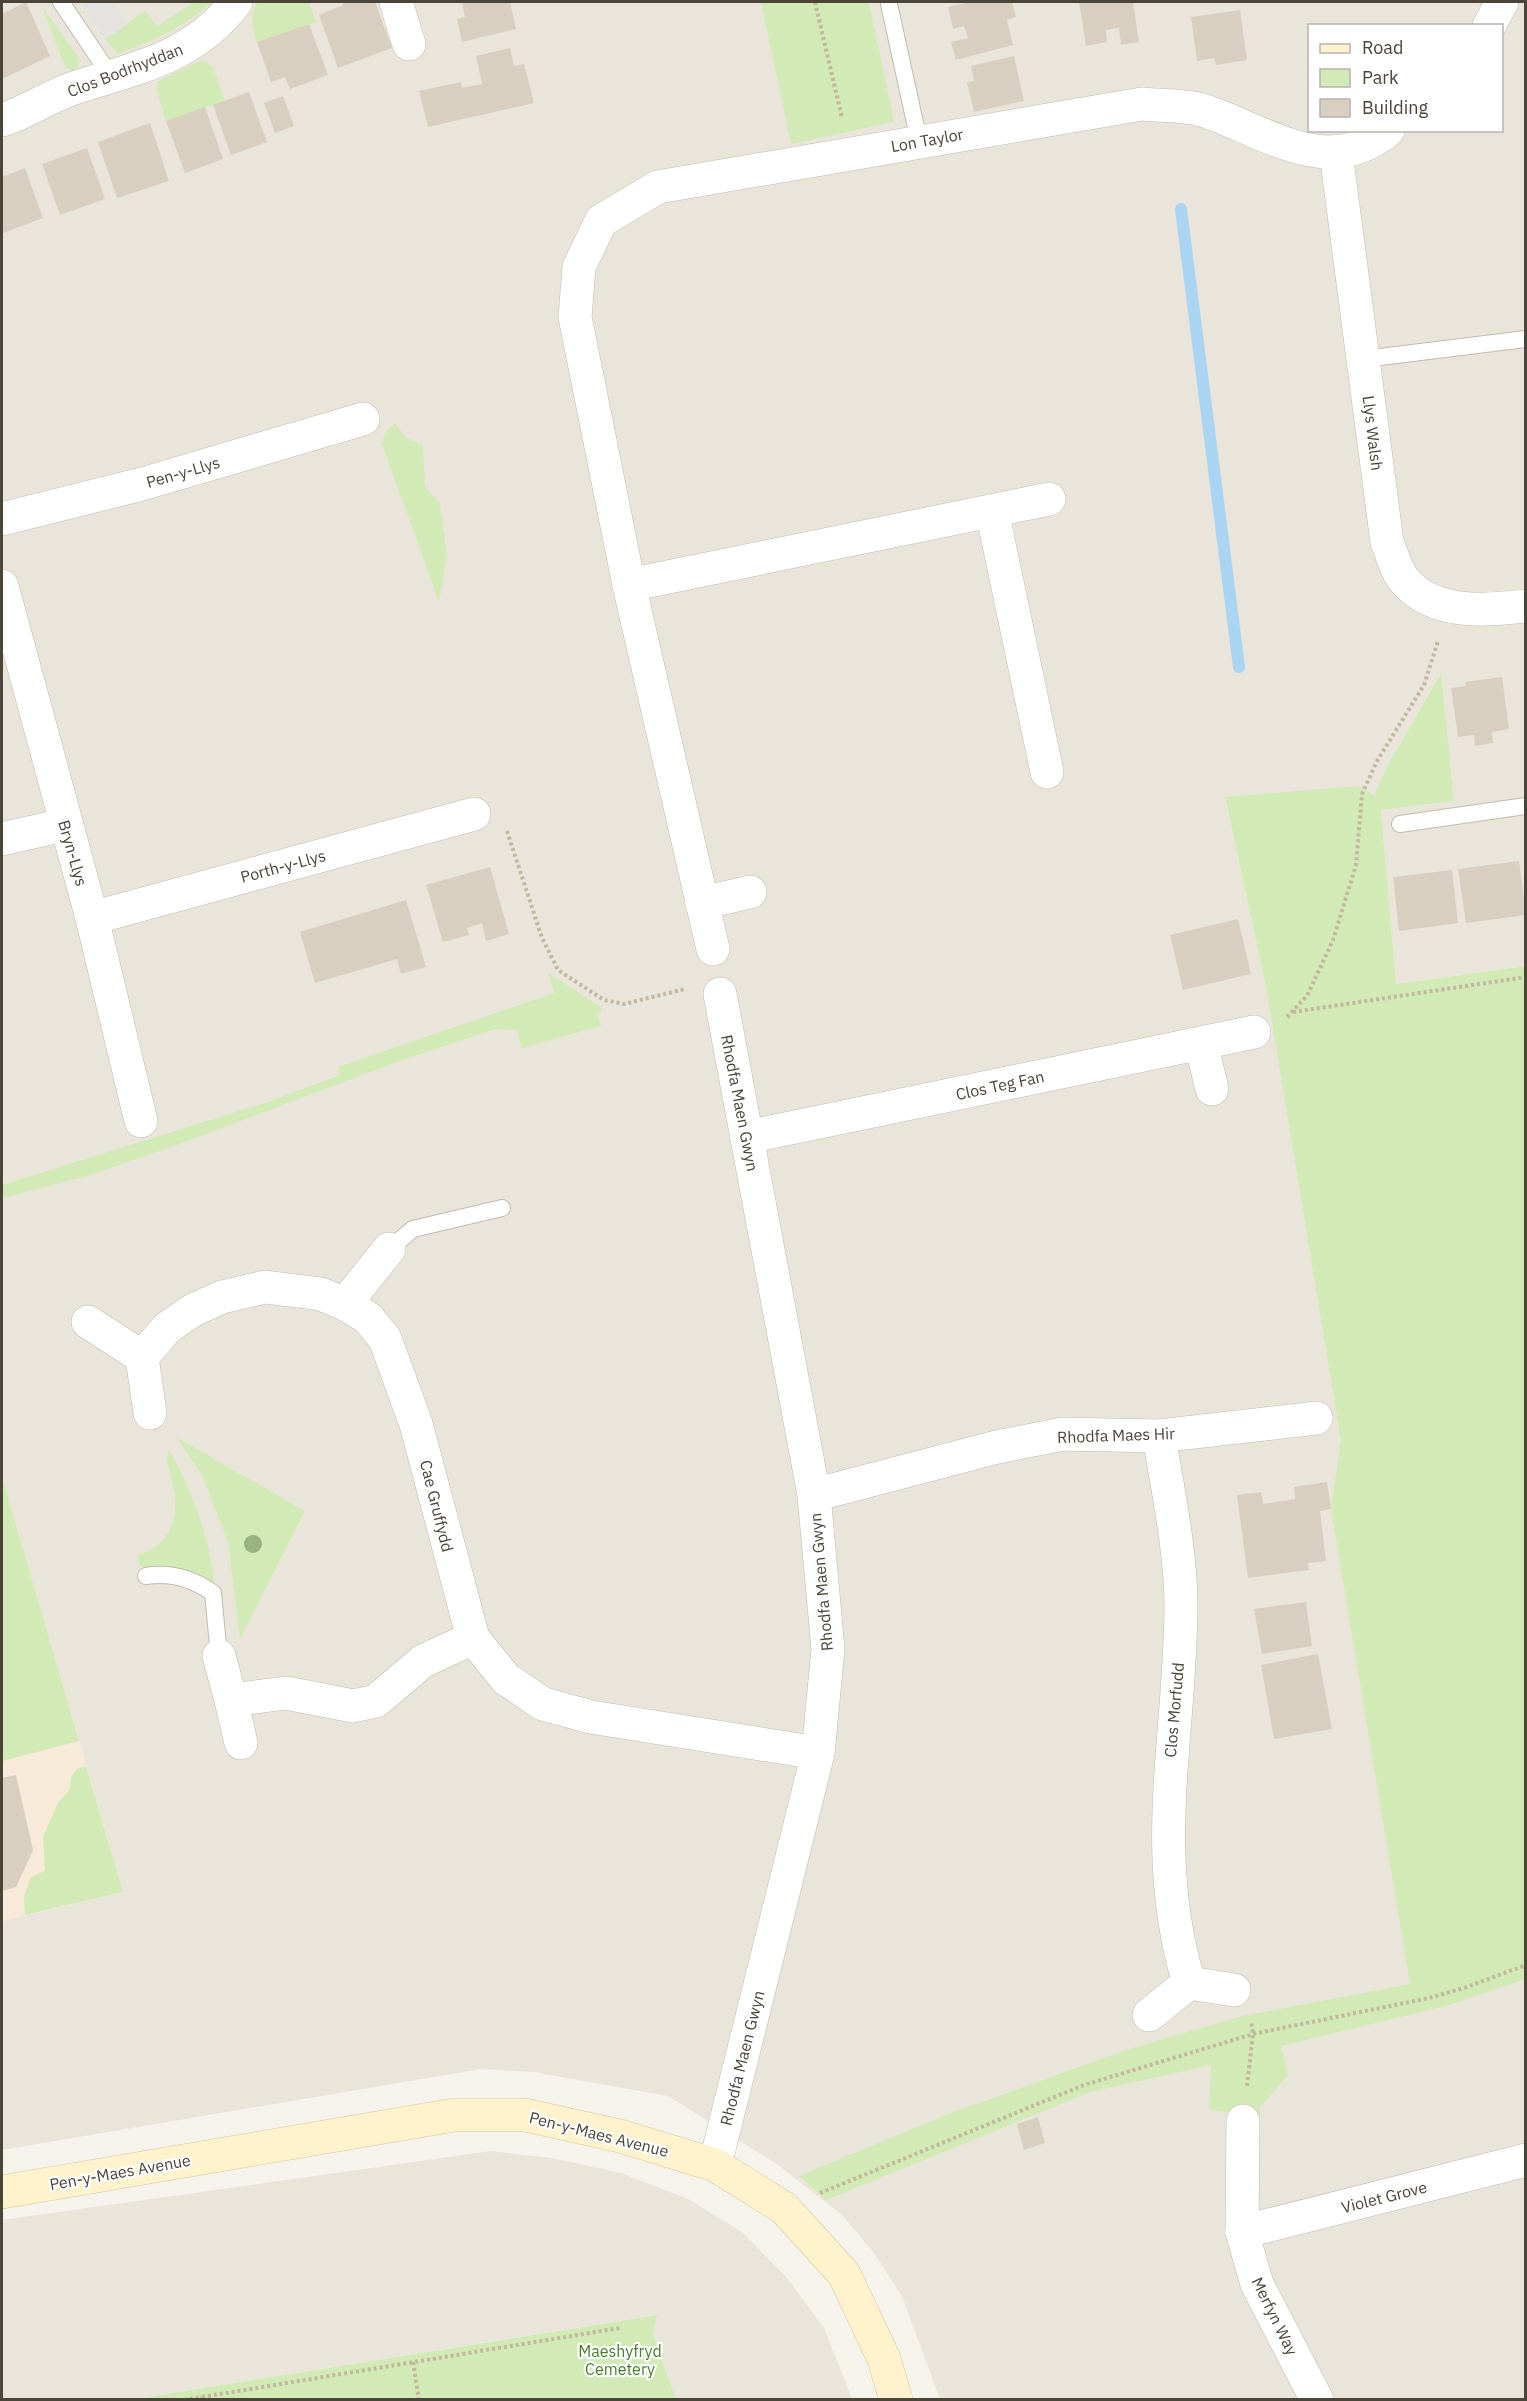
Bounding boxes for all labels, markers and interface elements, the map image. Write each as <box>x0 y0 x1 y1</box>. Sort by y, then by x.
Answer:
legend <box>1308 24 1503 132</box>
text: Road <box>1362 36 1403 59</box>
street label: Clos Bodrhyddan <box>64 39 186 101</box>
text: Park <box>1362 66 1399 89</box>
text: Building <box>1362 96 1429 119</box>
street label: Lon Taylor <box>889 124 965 156</box>
street label: Llys Walsh <box>1358 394 1388 472</box>
street label: Pen-y-Llys <box>144 452 222 492</box>
street label: Bryn-Llys <box>54 818 92 888</box>
street label: Porth-y-Llys <box>238 845 328 887</box>
street label: Rhodfa Maen Gwyn <box>717 1033 763 1173</box>
street label: Clos Teg Fan <box>954 1066 1046 1104</box>
street label: Rhodfa Maes Hir <box>1057 1423 1176 1447</box>
street label: Cae Gruffydd <box>416 1458 458 1554</box>
street label: Rhodfa Maen Gwyn <box>805 1512 837 1652</box>
street label: Clos Morfudd <box>1160 1662 1188 1758</box>
street label: Rhodfa Maen Gwyn <box>716 1988 768 2128</box>
street label: Pen-y-Maes Avenue <box>527 2107 671 2161</box>
street label: Pen-y-Maes Avenue <box>48 2150 192 2194</box>
street label: Violet Grove <box>1339 2177 1429 2217</box>
street label: Merfyn Way <box>1248 2274 1303 2358</box>
park label: Maeshyfryd Cemetery <box>578 2341 662 2379</box>

